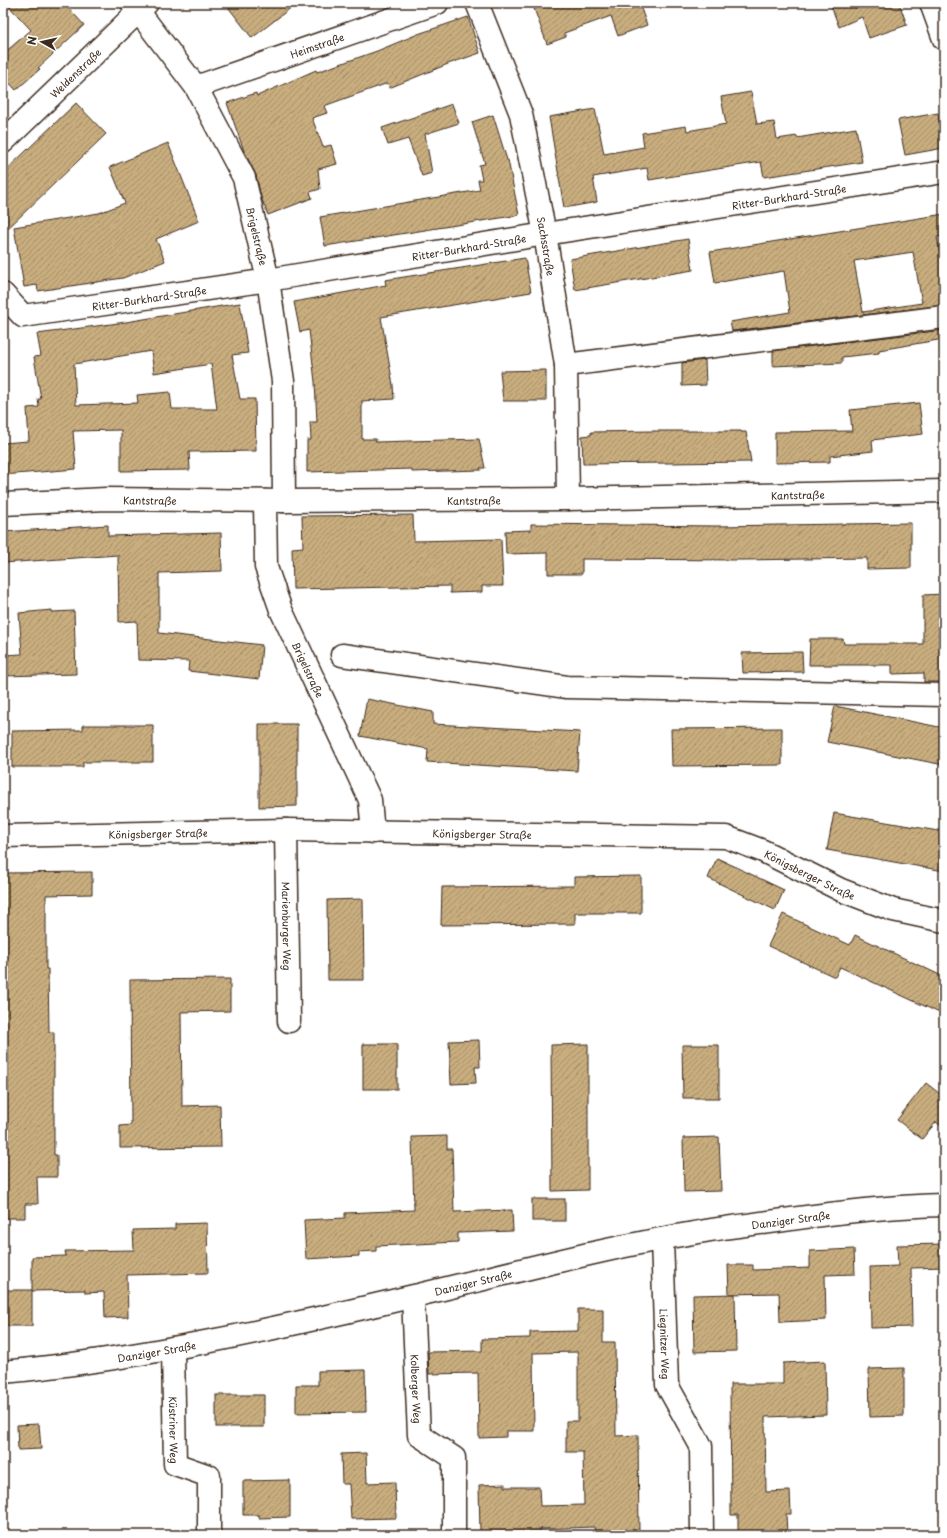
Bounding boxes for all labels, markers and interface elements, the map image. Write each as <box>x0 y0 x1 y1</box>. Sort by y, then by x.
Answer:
north arrow <box>22 22 62 62</box>
street label: Heimstraße <box>288 29 346 61</box>
text: N <box>23 35 41 46</box>
street label: Weldenstraße <box>46 44 104 101</box>
street label: Ritter-Burkhard-Straße <box>731 180 847 212</box>
street label: Brigelstraße <box>243 205 272 267</box>
street label: Sachsstraße <box>534 215 559 277</box>
street label: Ritter-Burkhard-Straße <box>411 230 527 264</box>
street label: Ritter-Burkhard-Straße <box>91 282 207 313</box>
street label: Kantstraße <box>771 486 825 502</box>
street label: Kantstraße <box>123 492 177 507</box>
street label: Kantstraße <box>447 492 501 507</box>
street label: Brigelstraße <box>289 639 328 700</box>
street label: Königsberger Straße <box>108 824 208 841</box>
street label: Königsberger Straße <box>432 825 532 841</box>
street label: Königsberger Straße <box>762 846 857 902</box>
street label: Marienburger Weg <box>279 881 296 971</box>
street label: Danziger Straße <box>750 1206 831 1232</box>
street label: Danziger Straße <box>433 1265 513 1298</box>
street label: Liegnitzer Weg <box>657 1308 674 1380</box>
street label: Danziger Straße <box>116 1337 197 1365</box>
street label: Kolberger Weg <box>408 1354 426 1424</box>
street label: Küstriner Weg <box>166 1396 182 1464</box>

